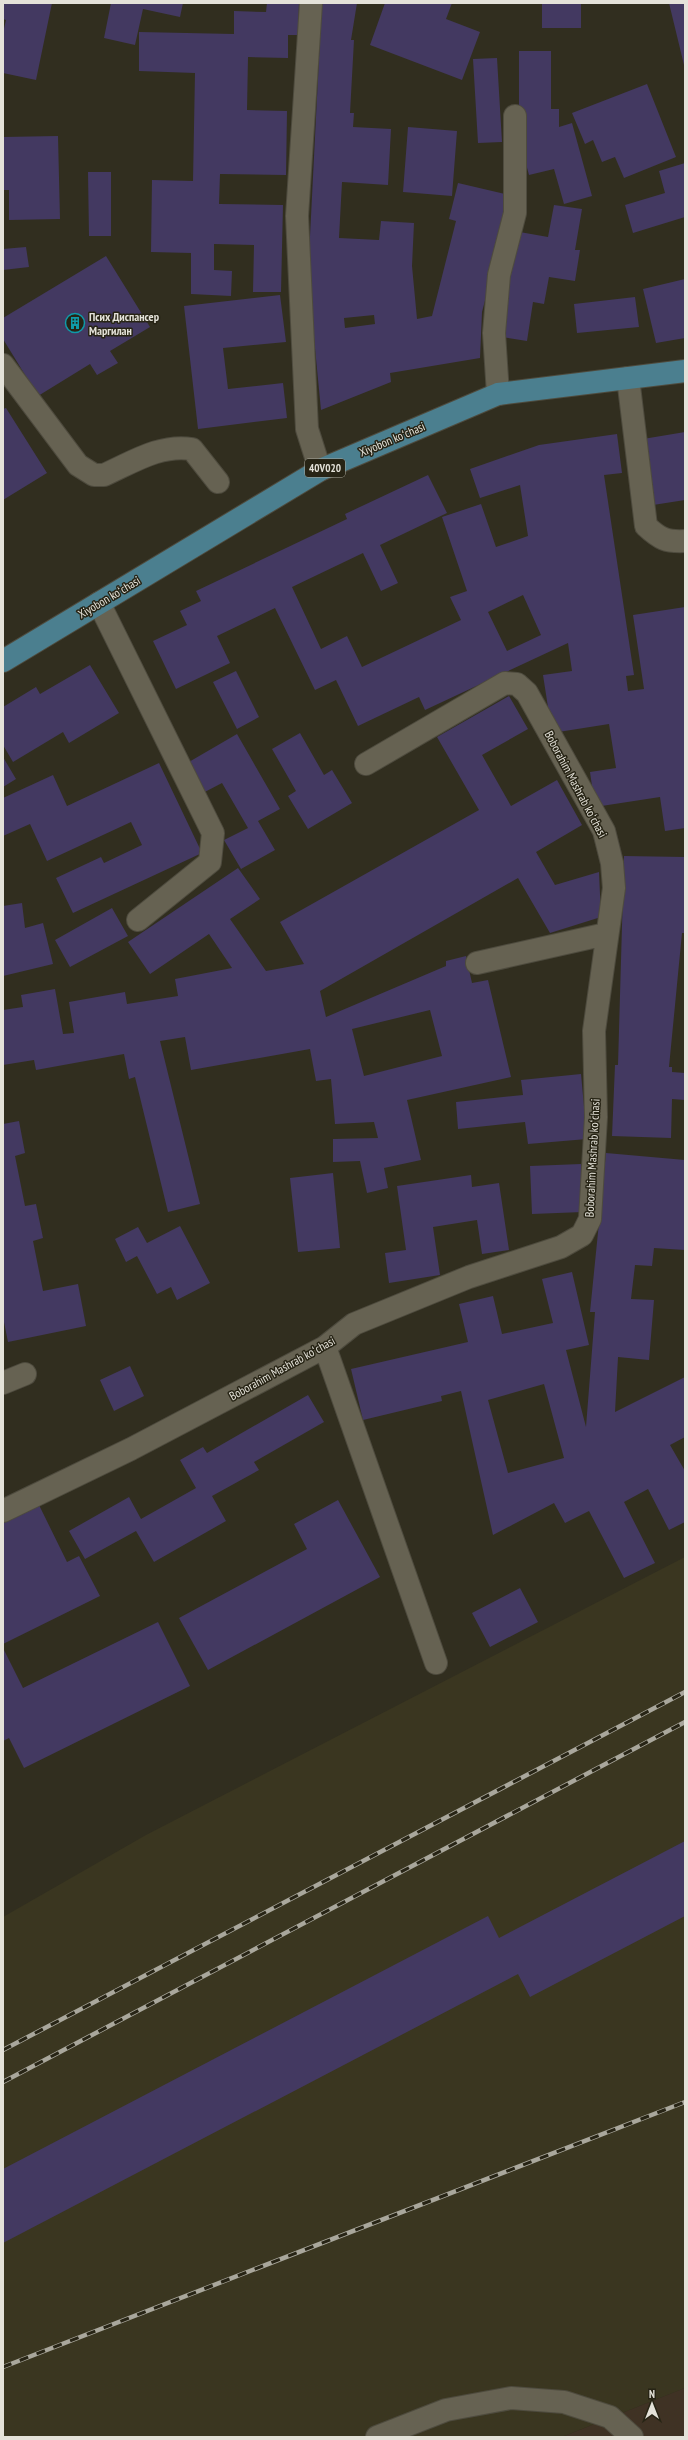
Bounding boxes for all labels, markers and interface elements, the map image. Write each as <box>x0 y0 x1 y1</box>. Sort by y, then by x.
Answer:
place label: Псих Диспансер Маргилан <box>89 309 160 338</box>
building icon: Псих Диспансер Маргилан <box>64 312 86 334</box>
street label: Xiyobon koʻchasi <box>357 418 427 460</box>
road number: 40V020 <box>305 459 345 477</box>
street label: Xiyobon koʻchasi <box>75 573 143 621</box>
street label: Boborahim Mashrab koʻchasi <box>542 728 610 840</box>
street label: Boborahim Mashrab koʻchasi <box>581 1098 603 1218</box>
street label: Boborahim Mashrab koʻchasi <box>227 1333 337 1403</box>
north arrow <box>632 2384 672 2424</box>
text: N <box>649 2387 655 2401</box>

